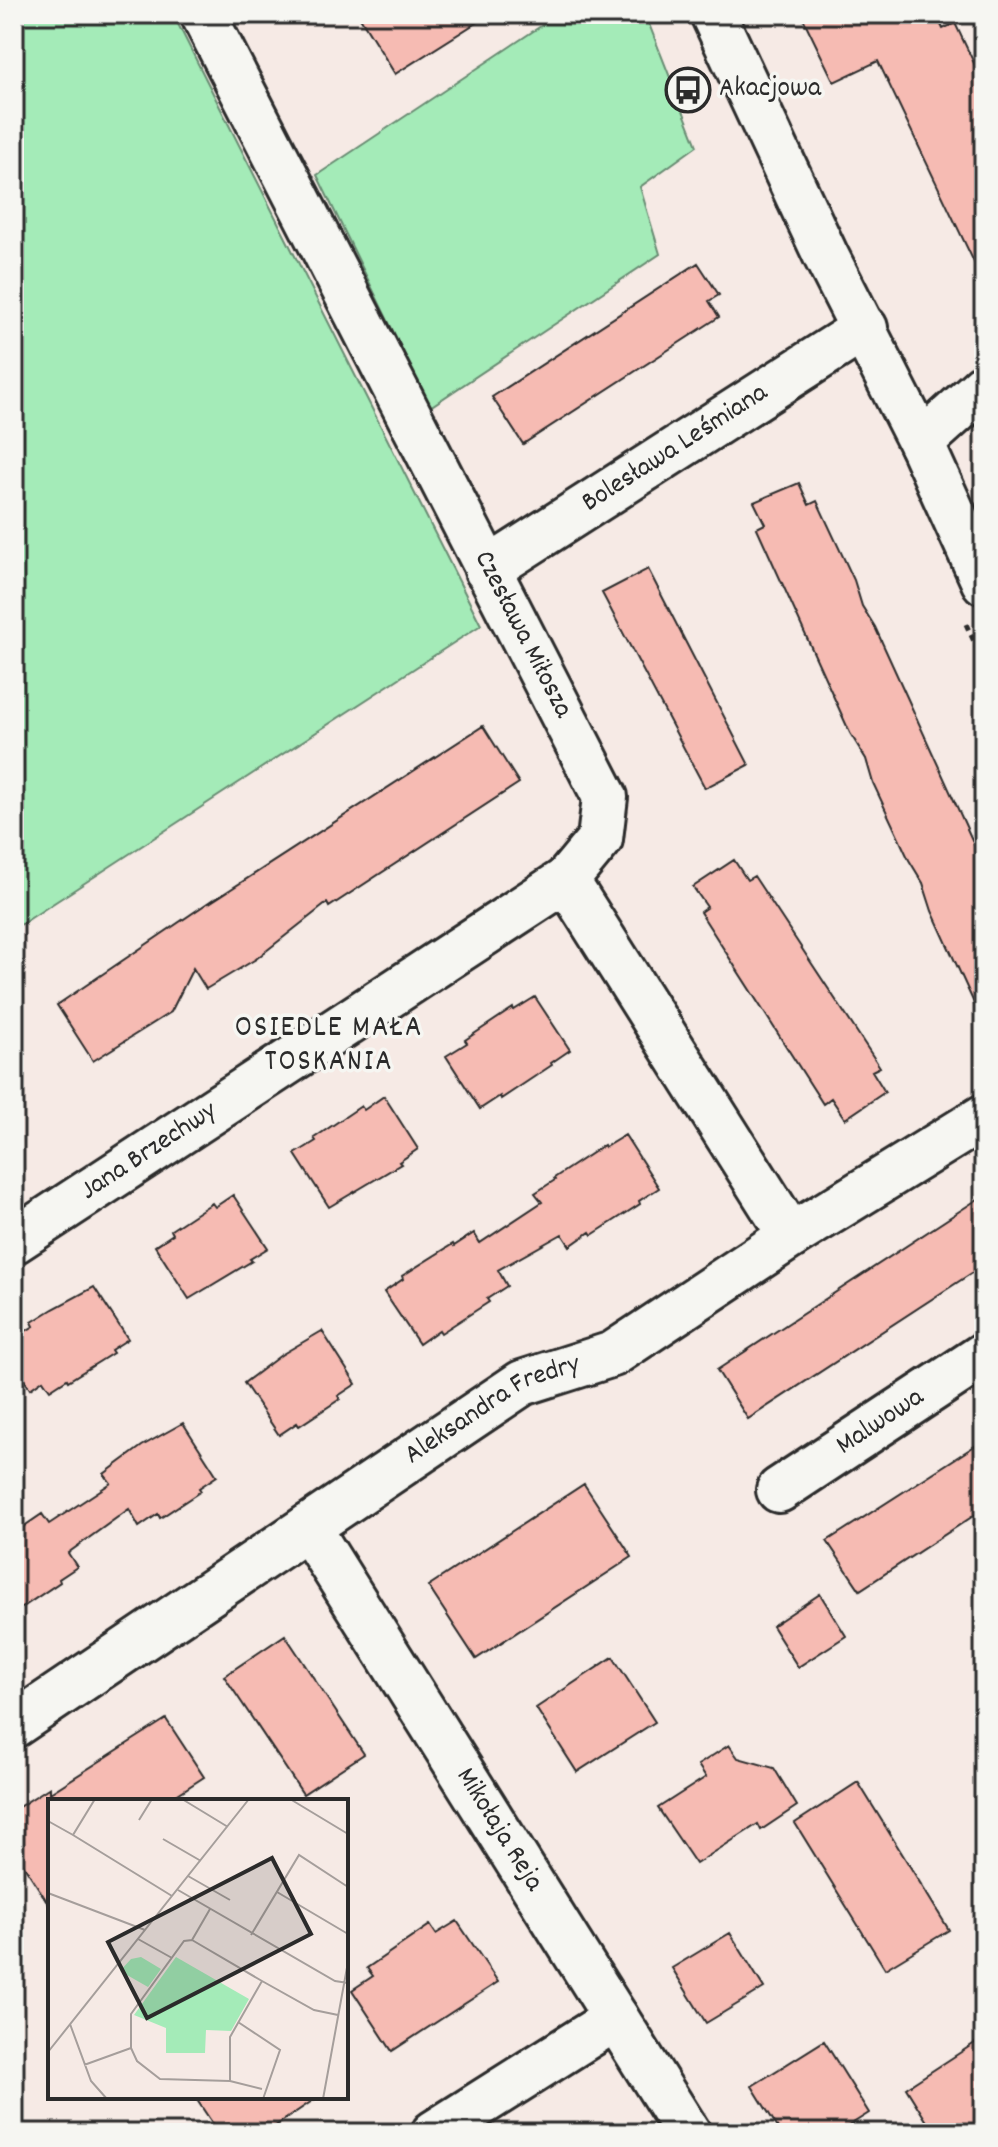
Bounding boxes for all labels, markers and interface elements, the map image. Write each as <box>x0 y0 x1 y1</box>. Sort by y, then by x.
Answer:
bus stop icon: Akacjowa <box>664 66 712 114</box>
place label: Akacjowa <box>719 70 822 110</box>
street label: Bolesława Leśmiana <box>575 374 777 524</box>
street label: Czesława Miłosza <box>462 544 582 726</box>
district label: OSIEDLE MAŁA TOSKANIA <box>235 1008 423 1085</box>
street label: Jana Brzechwy <box>73 1093 226 1212</box>
street label: Aleksandra Fredry <box>397 1346 586 1476</box>
street label: Malwowa <box>829 1379 934 1467</box>
street label: Mikołaja Reja <box>444 1761 553 1901</box>
inset map <box>48 1799 348 2099</box>

